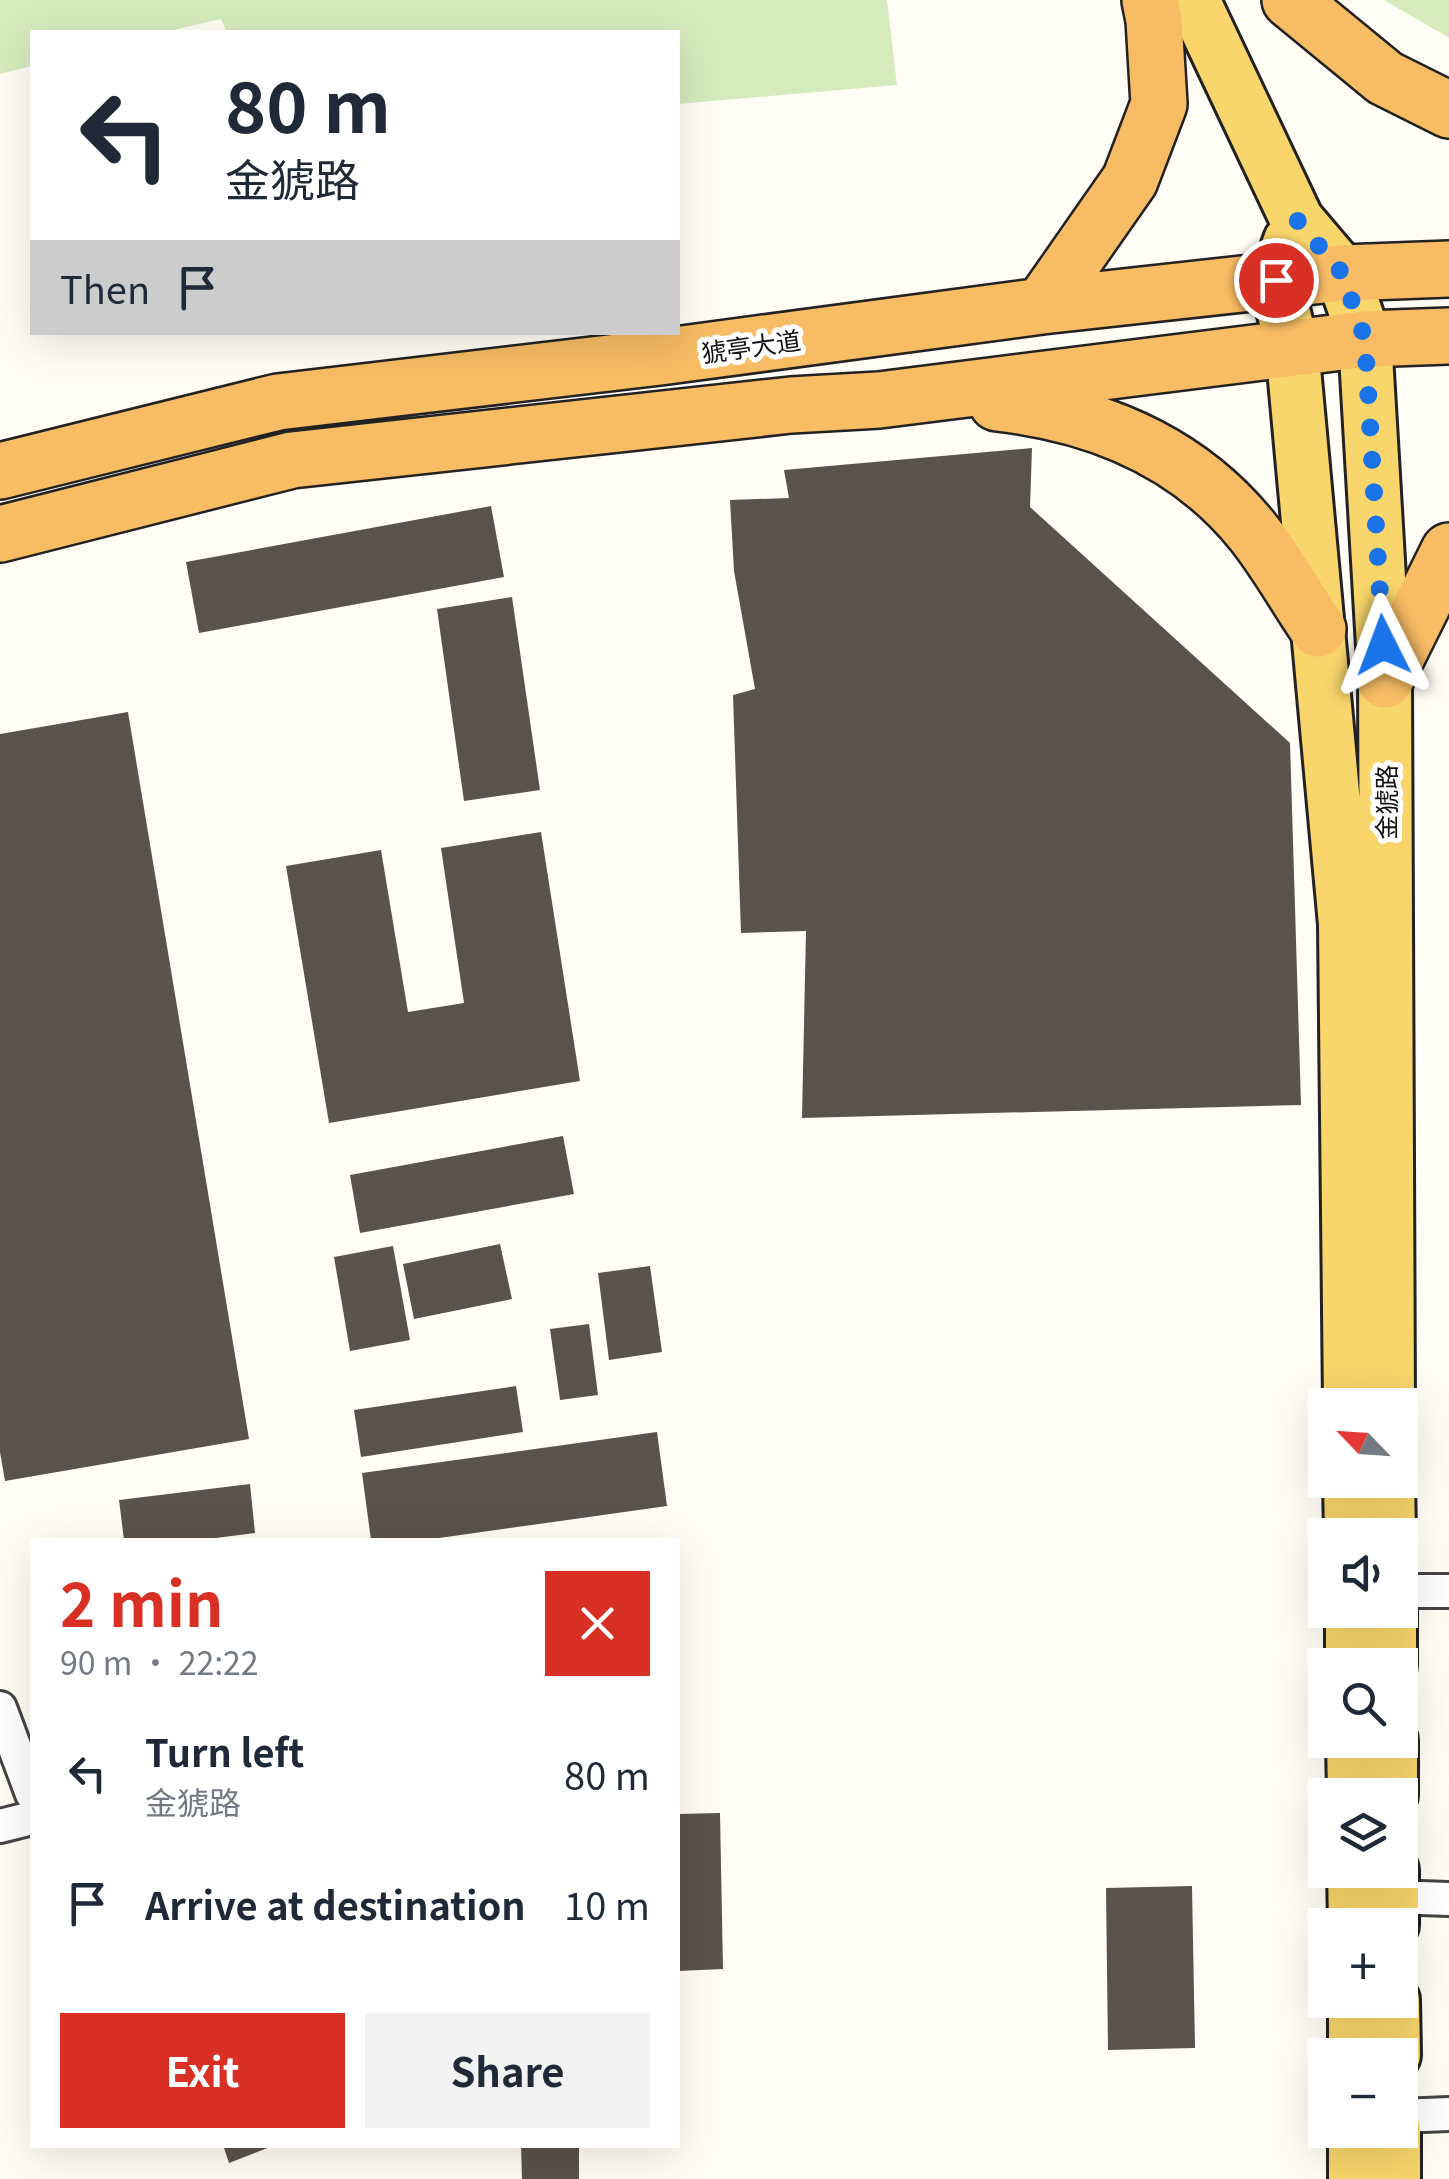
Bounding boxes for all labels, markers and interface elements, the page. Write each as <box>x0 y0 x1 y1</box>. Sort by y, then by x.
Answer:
text: 80 m <box>225 52 391 153</box>
icon: left <box>60 70 190 200</box>
text: 金猇路 <box>225 145 360 210</box>
pin <box>1234 238 1319 323</box>
icon: arrive <box>1249 253 1304 308</box>
text: Then <box>60 260 150 315</box>
icon: arrive <box>170 260 225 315</box>
street label: 猇亭大道 <box>699 320 803 370</box>
position arrow <box>1331 593 1435 697</box>
street label: 金猇路 <box>1367 764 1403 840</box>
north arrow <box>1308 1388 1418 1498</box>
map controls <box>1308 1388 1418 2148</box>
button: sound <box>1308 1518 1418 1628</box>
text: 2 min <box>60 1557 224 1644</box>
button: close <box>545 1571 650 1676</box>
text: 90 m · 22:22 <box>60 1638 259 1684</box>
button: search <box>1308 1648 1418 1758</box>
text: Turn left <box>145 1723 304 1778</box>
icon: left <box>60 1746 115 1801</box>
text: 80 m <box>564 1746 650 1801</box>
text: 金猇路 <box>145 1778 241 1824</box>
button: layers <box>1308 1778 1418 1888</box>
icon: arrive <box>60 1876 115 1931</box>
text: Arrive at destination <box>145 1876 526 1931</box>
text: 10 m <box>564 1876 650 1931</box>
button: + <box>1308 1908 1418 2018</box>
button: Exit <box>60 2013 345 2128</box>
button: Share <box>365 2013 650 2128</box>
button: − <box>1308 2038 1418 2148</box>

